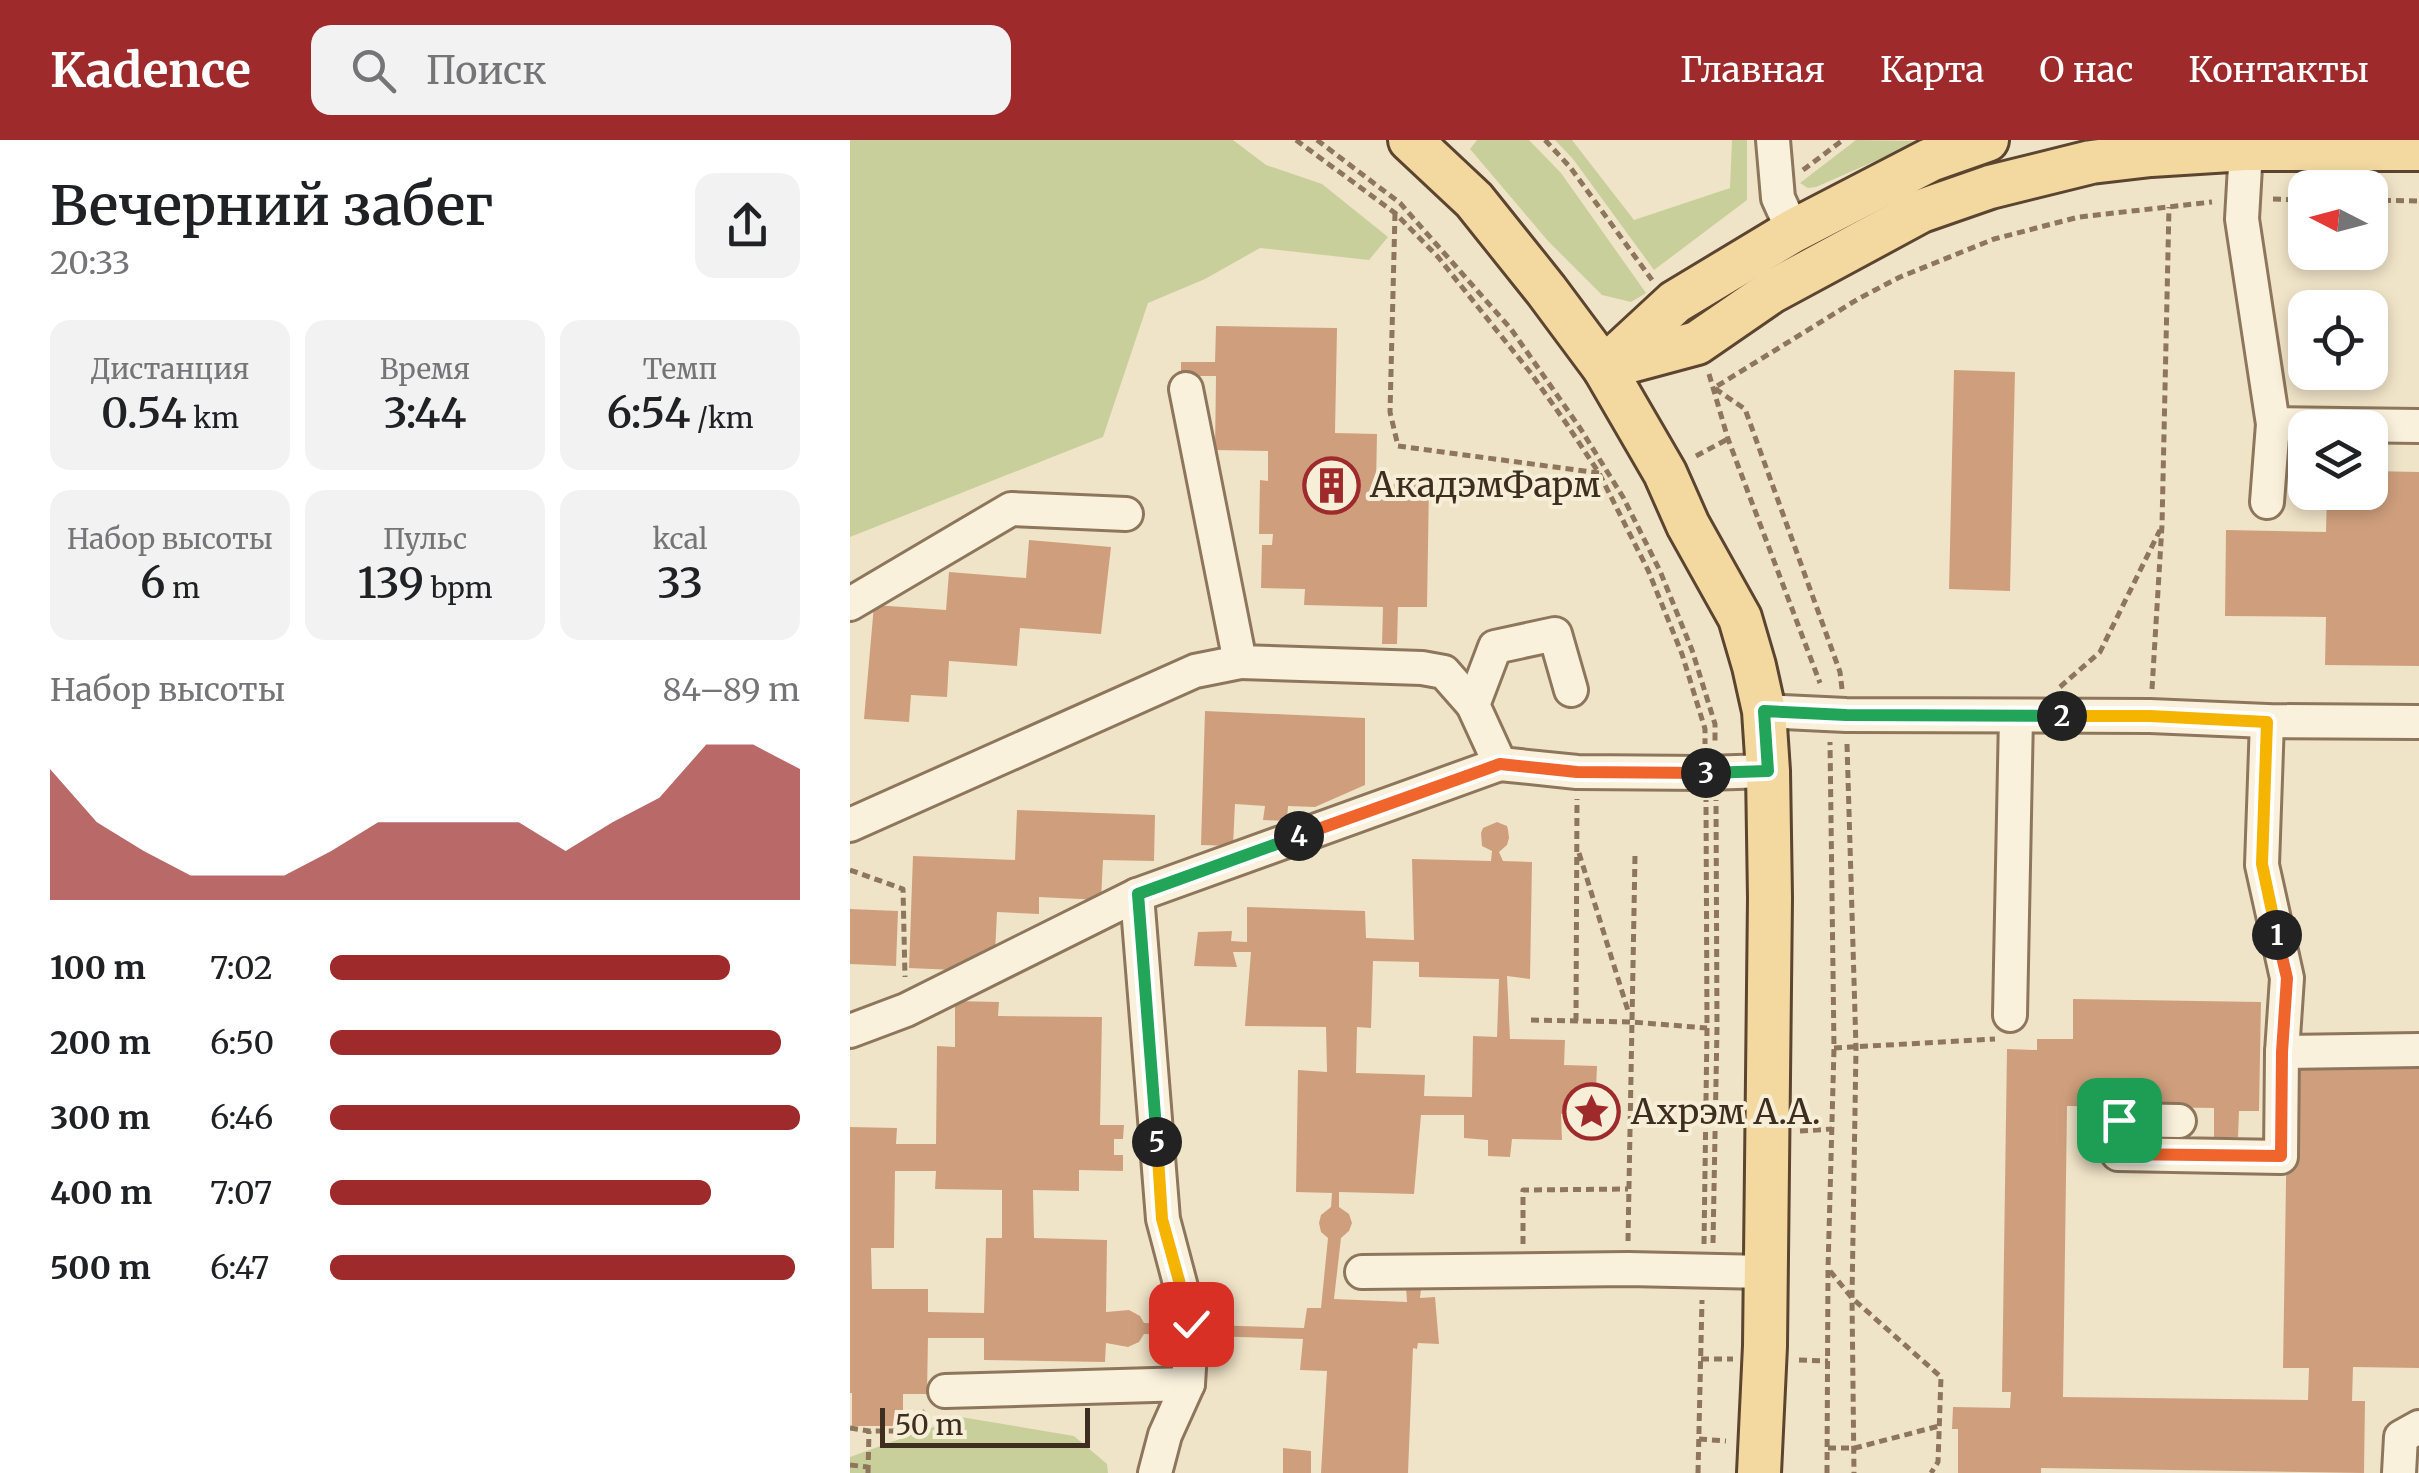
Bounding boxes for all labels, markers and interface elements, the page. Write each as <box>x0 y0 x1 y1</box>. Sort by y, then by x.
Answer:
search box <box>311 25 1011 115</box>
text: Kadence <box>50 40 251 100</box>
icon: search <box>346 43 401 98</box>
text: Поиск <box>426 47 546 94</box>
text: Главная <box>1680 48 1825 92</box>
text: Карта <box>1880 48 1984 92</box>
text: О нас <box>2039 48 2133 92</box>
text: Контакты <box>2188 48 2369 92</box>
north arrow <box>2288 170 2388 270</box>
map controls <box>2288 170 2388 510</box>
text: Вечерний забег <box>50 171 493 240</box>
button: share <box>695 173 800 278</box>
text: 20:33 <box>50 243 130 283</box>
button: locate <box>2288 290 2388 390</box>
text: Дистанция <box>91 351 249 387</box>
text: Время <box>380 351 470 387</box>
text: Темп <box>643 351 717 387</box>
text: 0.54 <box>101 387 187 439</box>
text: 3:44 <box>383 387 467 439</box>
text: 6:54 <box>607 387 690 439</box>
text: km <box>187 400 239 436</box>
text: /km <box>690 400 753 436</box>
button: layers <box>2288 410 2388 510</box>
building icon: АкадэмФарм <box>1301 455 1361 515</box>
place label: АкадэмФарм <box>1369 463 1601 507</box>
text: Набор высоты <box>67 521 273 557</box>
text: Пульс <box>383 521 467 557</box>
text: kcal <box>652 521 708 557</box>
text: 6 <box>140 557 166 609</box>
text: 139 <box>357 557 424 609</box>
text: 33 <box>657 557 703 609</box>
text: m <box>166 570 200 606</box>
text: bpm <box>424 570 493 606</box>
text: Набор высоты <box>50 670 285 710</box>
text: 84–89 m <box>662 670 800 710</box>
pin: 2 <box>2037 691 2087 741</box>
text: 2 <box>2054 698 2070 734</box>
pin: 3 <box>1681 748 1731 798</box>
text: 3 <box>1698 755 1714 791</box>
pin: 4 <box>1274 811 1324 861</box>
text: 4 <box>1290 818 1308 854</box>
pin: 1 <box>2252 910 2302 960</box>
text: 1 <box>2271 917 2283 953</box>
text: 100 m <box>50 948 146 988</box>
text: 7:02 <box>210 948 273 988</box>
text: 200 m <box>50 1023 151 1063</box>
text: 6:50 <box>210 1023 274 1063</box>
pin <box>2077 1078 2162 1163</box>
place icon: Ахрэм А.А. <box>1562 1082 1622 1142</box>
place label: Ахрэм А.А. <box>1630 1090 1821 1134</box>
icon: arrive <box>2092 1093 2147 1148</box>
text: 300 m <box>50 1098 150 1138</box>
text: 6:46 <box>210 1098 273 1138</box>
pin: 5 <box>1132 1117 1182 1167</box>
text: 5 <box>1149 1124 1165 1160</box>
text: 400 m <box>50 1173 152 1213</box>
text: 7:07 <box>210 1173 272 1213</box>
text: 500 m <box>50 1248 151 1288</box>
text: 6:47 <box>210 1248 269 1288</box>
pin <box>1149 1282 1234 1367</box>
icon: check <box>1164 1297 1219 1352</box>
scale bar <box>880 1403 1090 1448</box>
text: 50 m <box>895 1407 963 1443</box>

